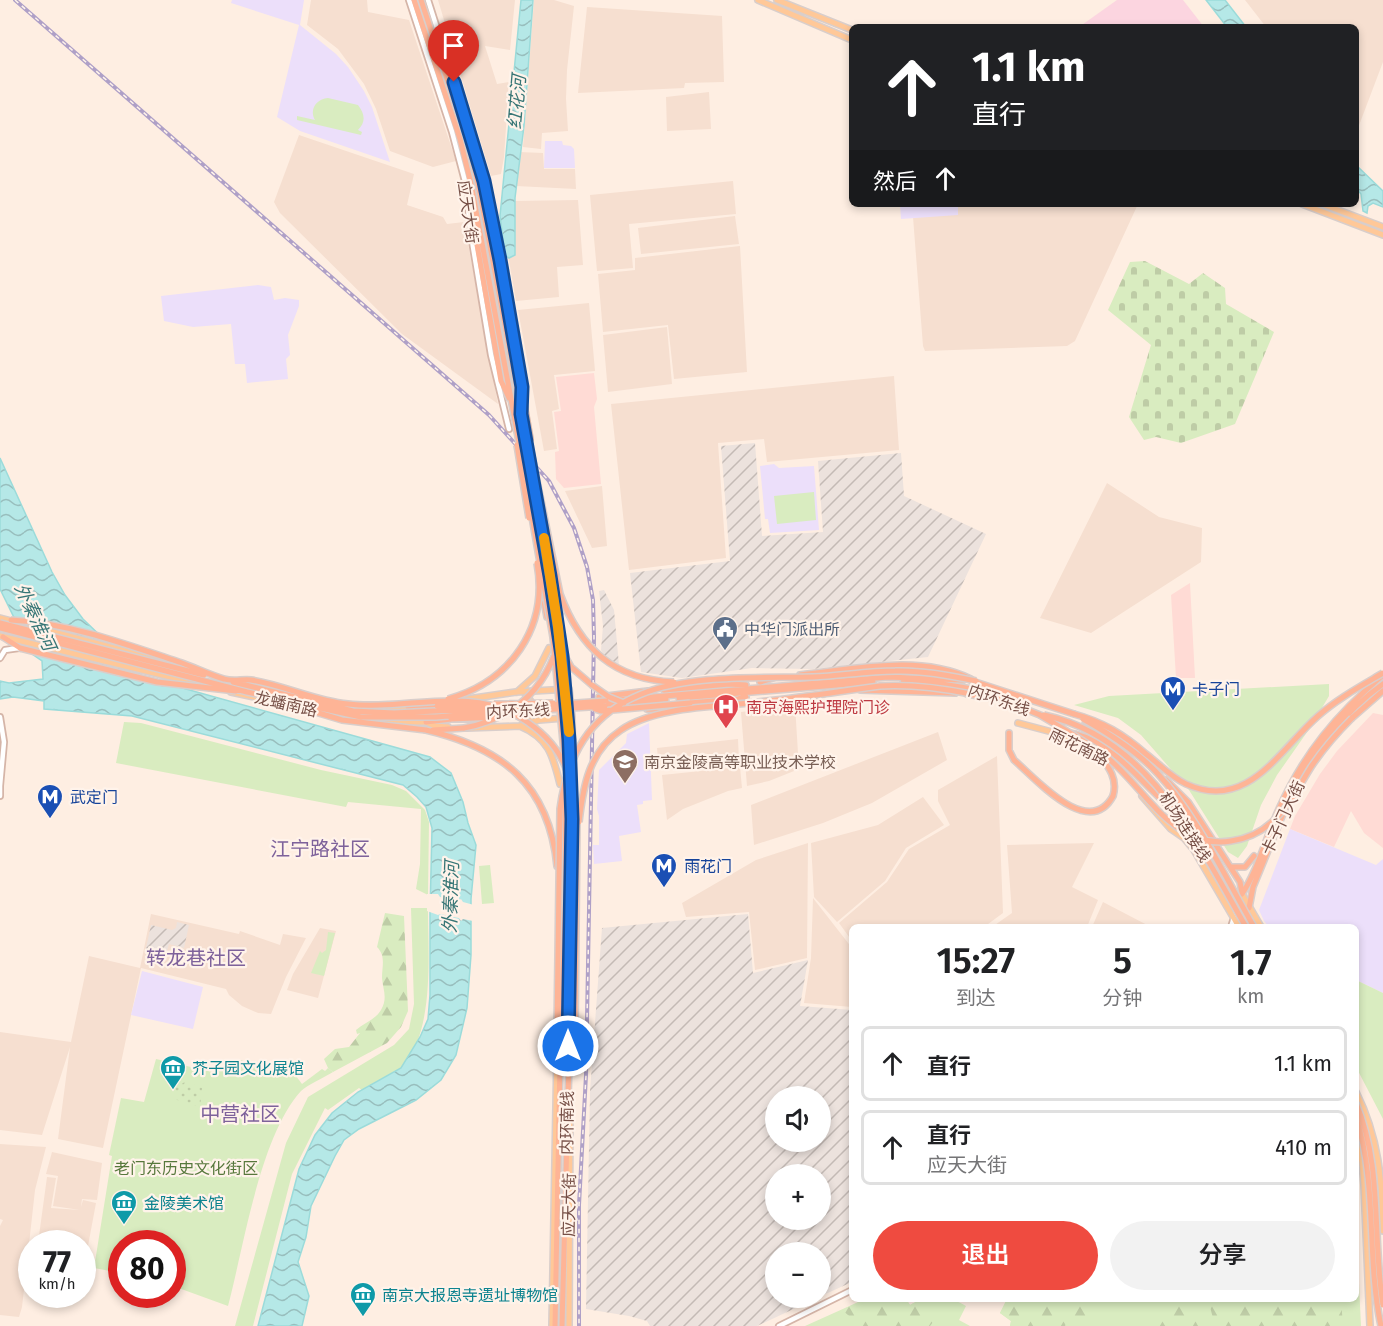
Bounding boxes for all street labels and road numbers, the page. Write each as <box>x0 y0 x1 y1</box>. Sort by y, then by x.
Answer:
street label: 应天大街 <box>454 179 482 245</box>
street label: 内环东线 <box>966 681 1032 719</box>
street label: 龙蟠南路 <box>253 688 319 720</box>
street label: 内环东线 <box>486 700 550 722</box>
street label: 雨花南路 <box>1046 724 1112 770</box>
street label: 卡子门大街 <box>1257 778 1309 858</box>
street label: 机场连接线 <box>1155 788 1215 866</box>
street label: 内环南线 <box>557 1091 577 1155</box>
street label: 应天大街 <box>559 1173 579 1237</box>

